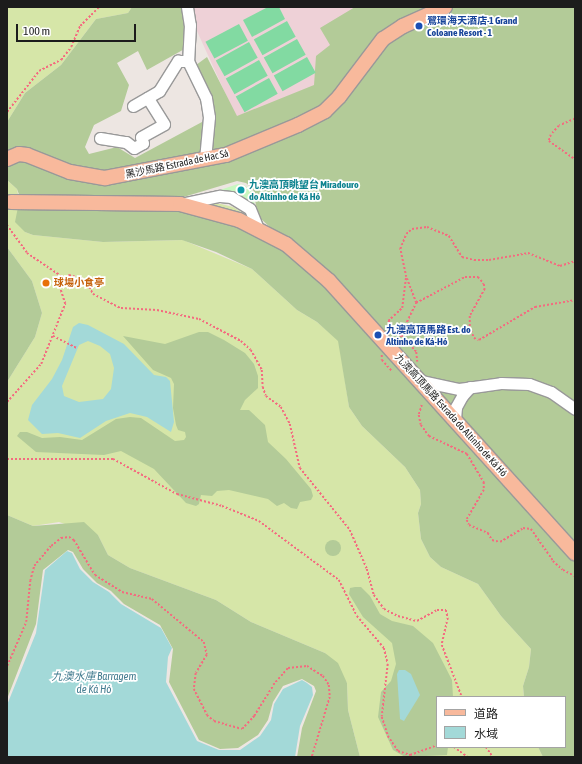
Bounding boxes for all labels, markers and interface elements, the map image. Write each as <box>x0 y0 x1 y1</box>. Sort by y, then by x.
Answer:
place label: 鷺環海天酒店-1 Grand Coloane Resort - 1 <box>427 14 517 38</box>
scale bar <box>18 16 138 42</box>
marker: 鷺環海天酒店-1 Grand Coloane Resort - 1 <box>414 21 424 31</box>
text: 100 m <box>23 24 50 38</box>
street label: 黑沙馬路 Estrada de Hac Sá <box>124 147 230 181</box>
place label: 九澳高頂眺望台 Miradouro do Altinho de Ká Hó <box>249 178 359 202</box>
marker: 九澳高頂眺望台 Miradouro do Altinho de Ká Hó <box>236 185 246 195</box>
place label: 球場小食亭 <box>54 277 104 289</box>
marker: 球場小食亭 <box>41 278 51 288</box>
place label: 九澳高頂馬路 Est. do Altinho de Ká-Hó <box>386 323 471 346</box>
marker: 九澳高頂馬路 Est. do Altinho de Ká-Hó <box>373 330 383 340</box>
street label: 九澳高頂馬路 Estrada do Altinho de Ká Hó <box>393 351 509 479</box>
water label: 九澳水庫 Barragem de Ká Hó <box>52 670 136 696</box>
legend <box>436 696 566 748</box>
text: 道路 <box>474 707 498 721</box>
text: 水域 <box>474 727 498 741</box>

